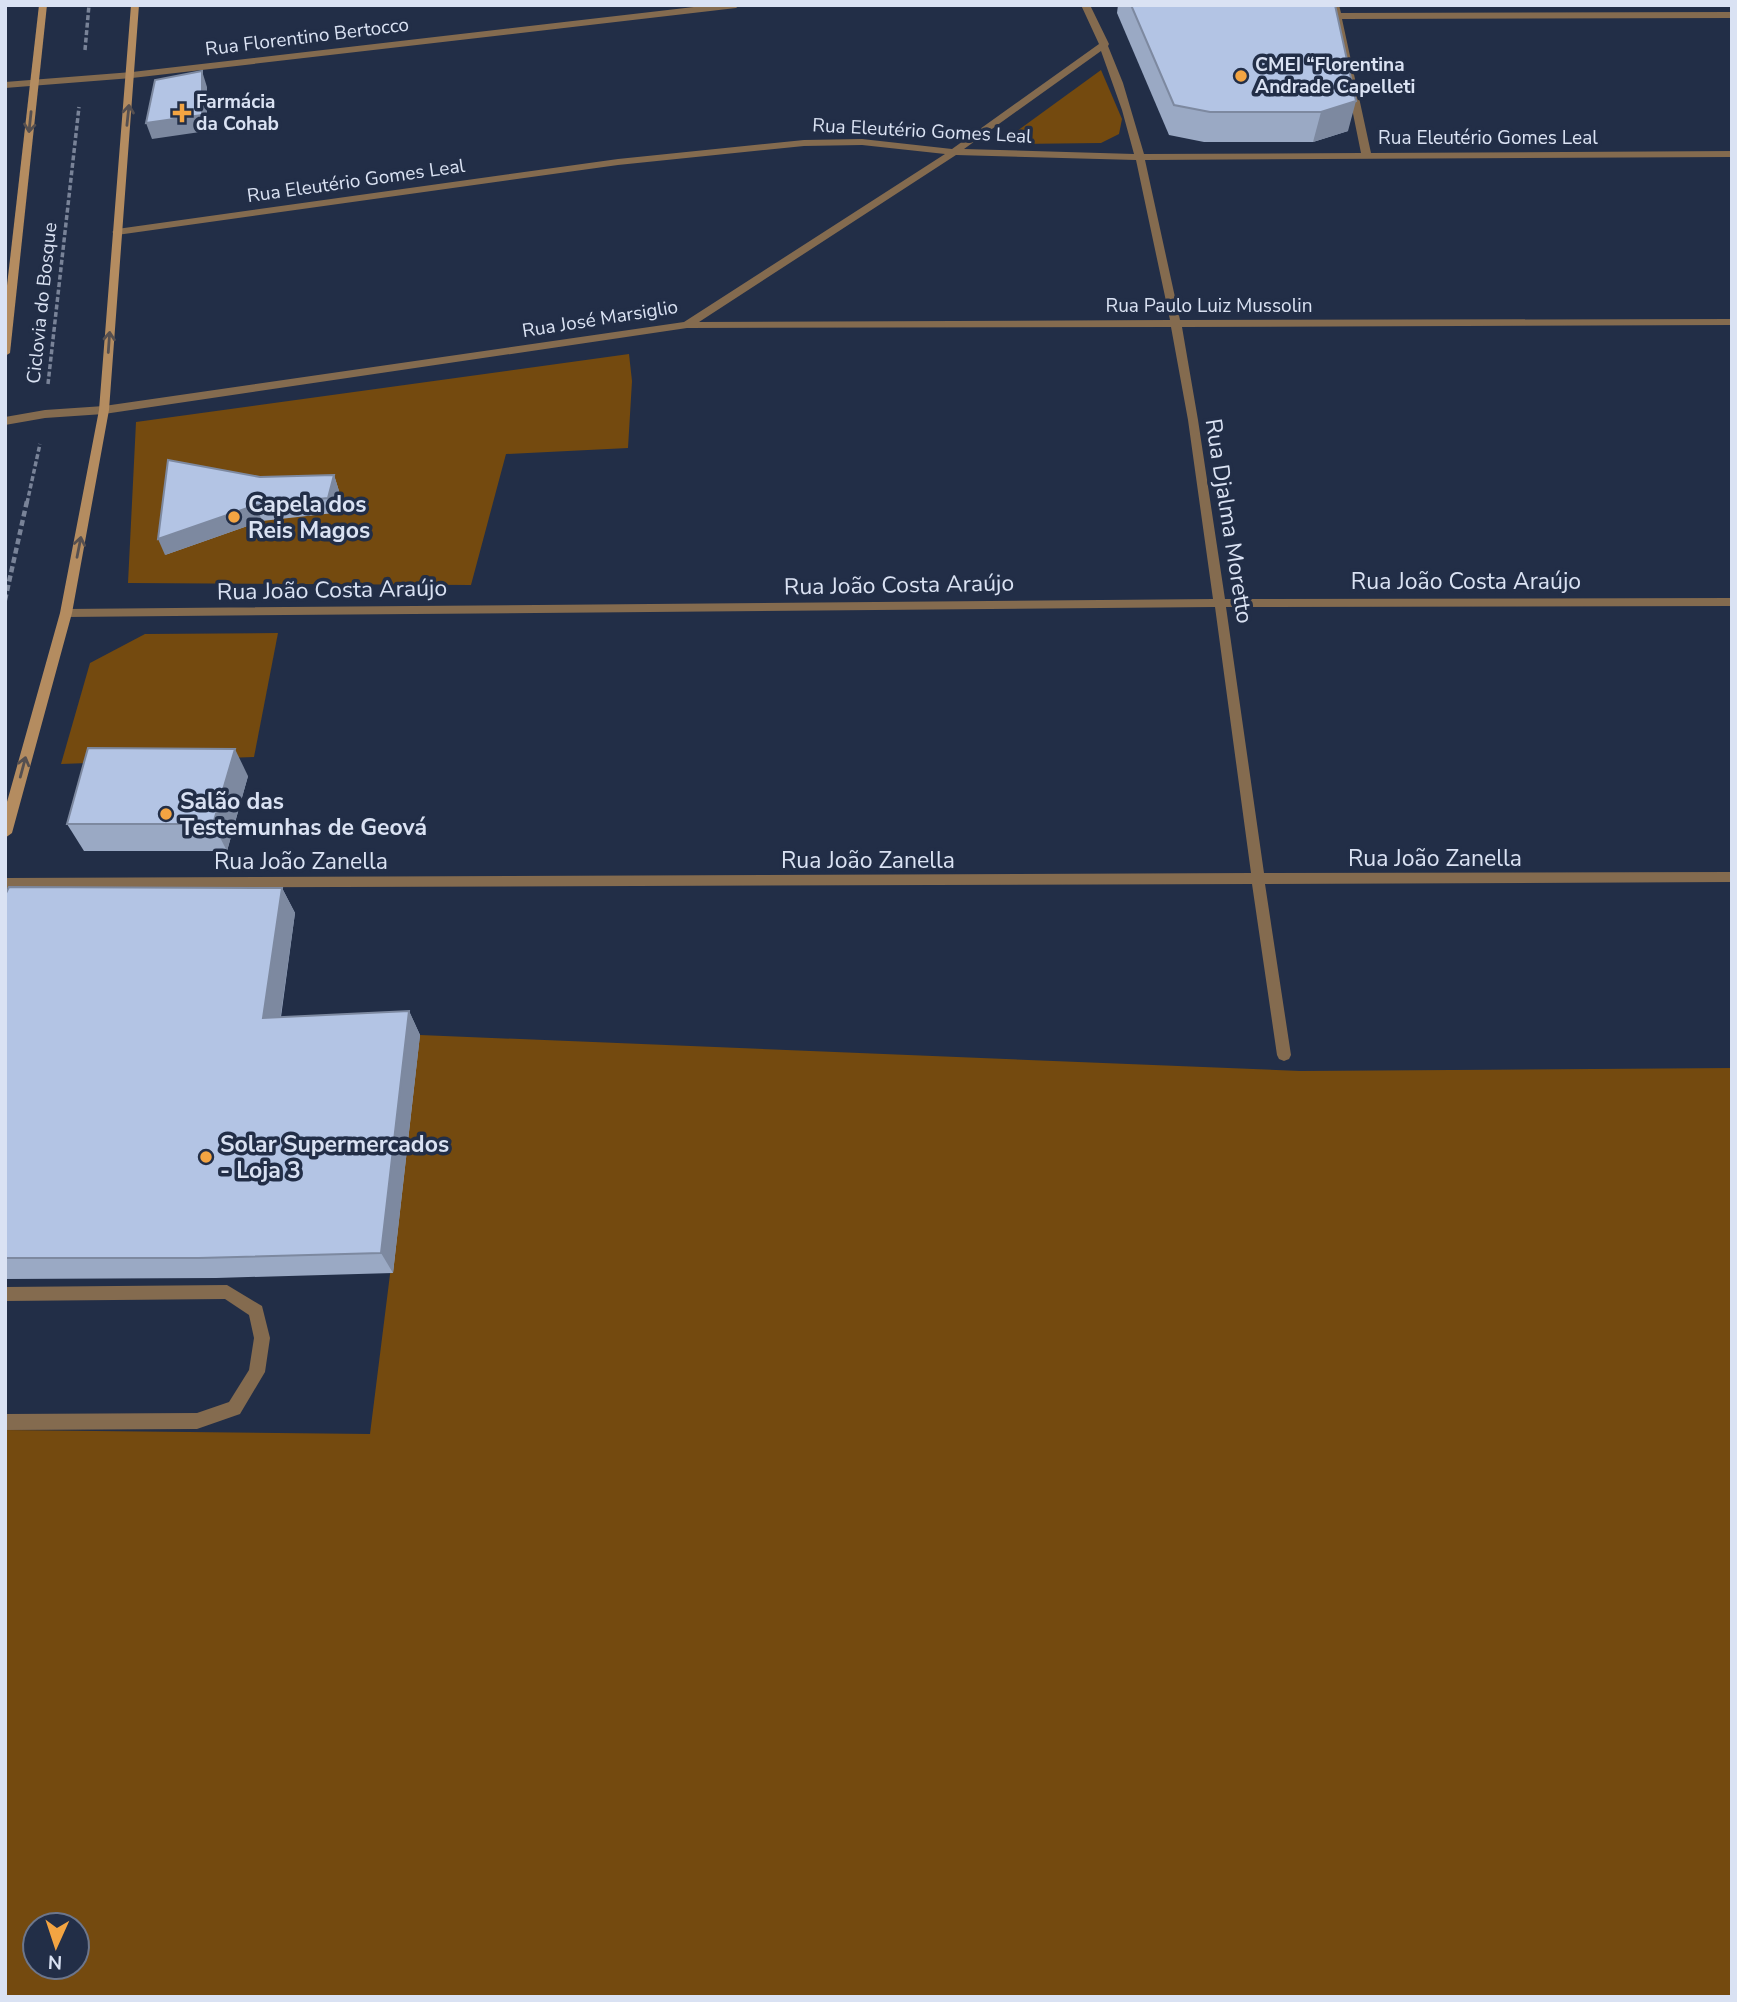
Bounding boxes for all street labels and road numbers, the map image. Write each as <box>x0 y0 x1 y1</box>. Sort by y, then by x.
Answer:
street label: Rua Florentino Bertocco <box>204 12 410 62</box>
street label: Rua Eleutério Gomes Leal <box>812 112 1033 150</box>
street label: Rua Eleutério Gomes Leal <box>1378 125 1598 151</box>
street label: Rua Eleutério Gomes Leal <box>245 153 467 209</box>
street label: Ciclovia do Bosque <box>21 221 63 385</box>
street label: Rua Paulo Luiz Mussolin <box>1105 293 1313 319</box>
street label: Rua José Marsiglio <box>520 294 680 344</box>
street label: Rua Djalma Moretto <box>1198 416 1260 626</box>
street label: Rua João Costa Araújo <box>1351 566 1581 597</box>
street label: Rua João Costa Araújo <box>784 567 1014 603</box>
street label: Rua João Costa Araújo <box>217 572 447 608</box>
street label: Rua João Zanella <box>1348 843 1522 874</box>
street label: Rua João Zanella <box>781 845 955 876</box>
street label: Rua João Zanella <box>214 846 388 877</box>

